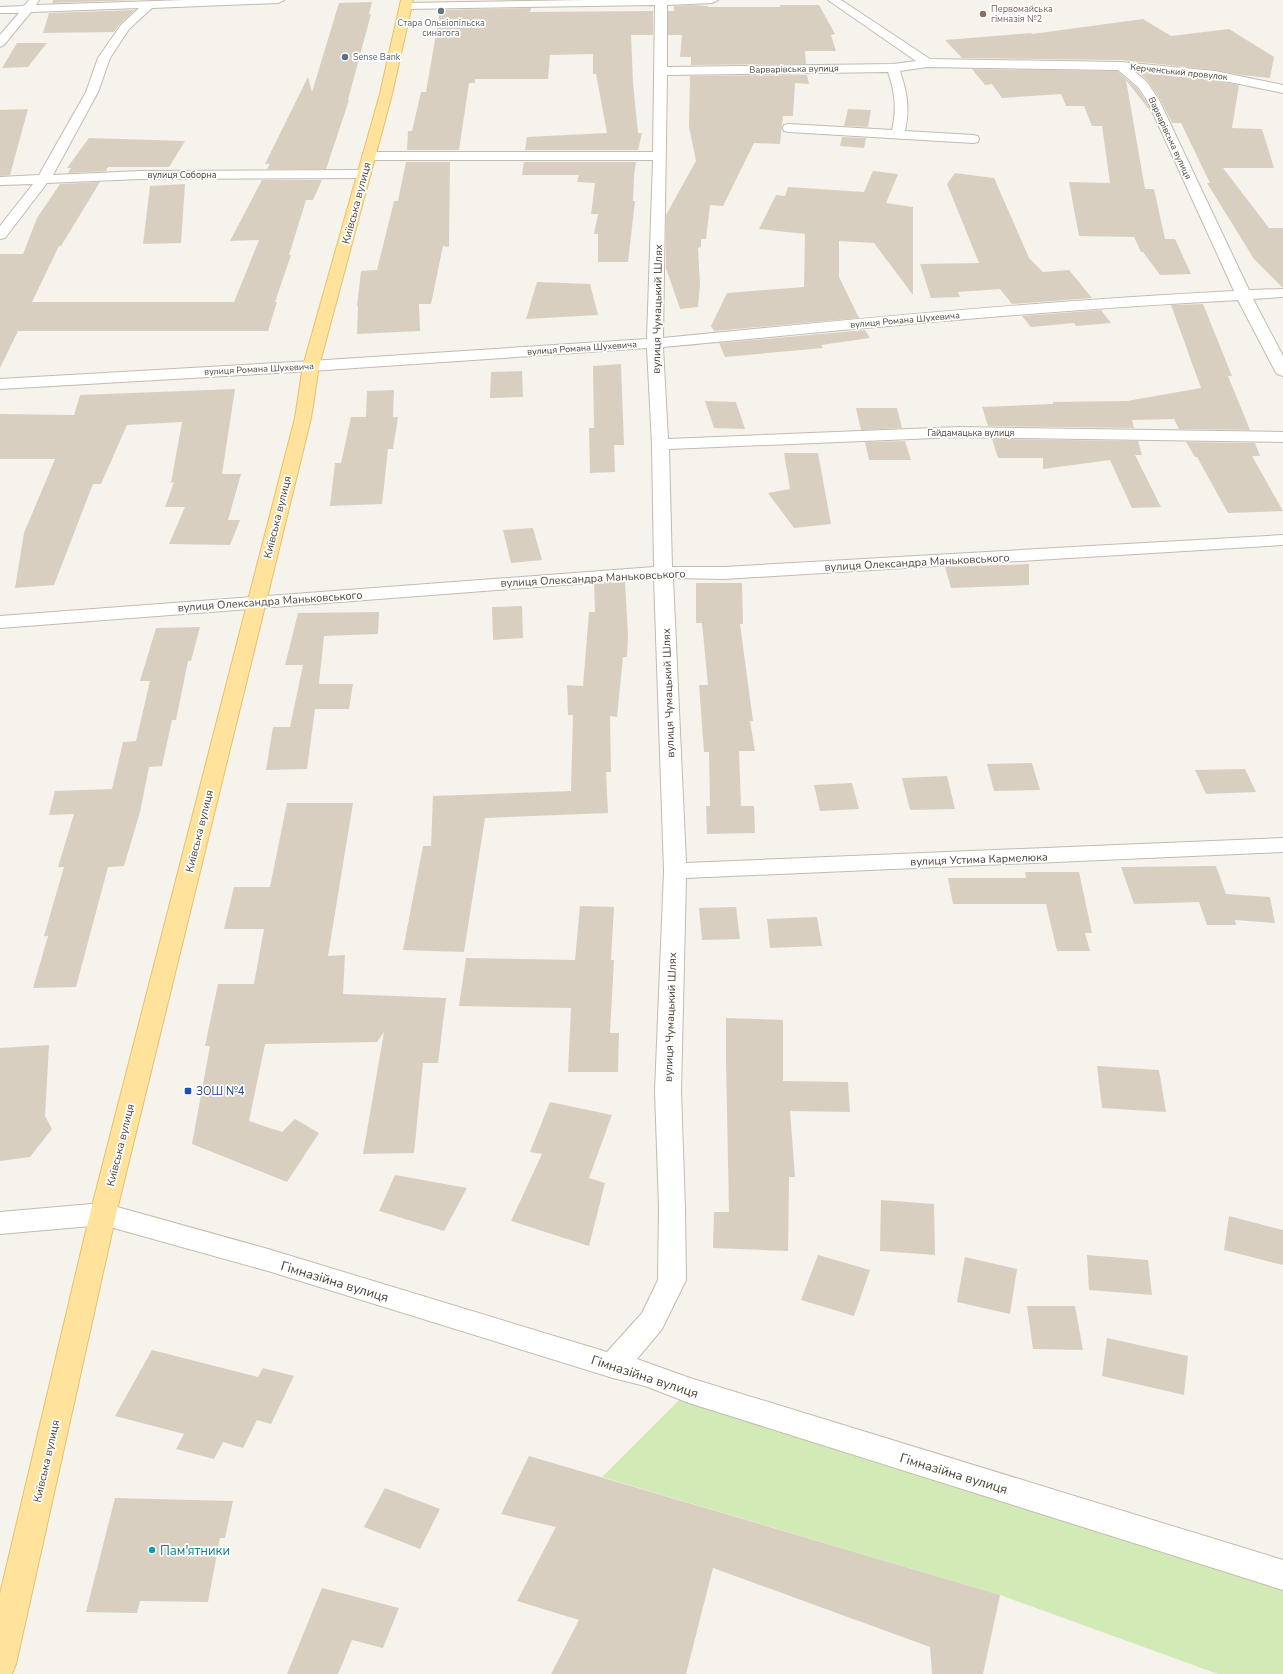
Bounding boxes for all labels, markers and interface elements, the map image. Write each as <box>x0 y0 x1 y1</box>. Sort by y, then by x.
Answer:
place label: Первомайська гімназія №2 <box>991 3 1053 25</box>
marker: Стара Ольвіопільска синагога <box>436 6 446 16</box>
marker: Первомайська гімназія №2 <box>978 9 988 19</box>
place label: Стара Ольвіопільска синагога <box>397 17 485 39</box>
place label: Sense Bank <box>353 51 401 63</box>
marker: Sense Bank <box>340 52 350 62</box>
street label: Керченський провулок <box>1130 61 1228 83</box>
street label: Варварівська вулиця <box>749 62 839 76</box>
street label: Варварівська вулиця <box>1146 95 1194 181</box>
street label: Київська вулиця <box>338 160 375 246</box>
street label: вулиця Соборна <box>147 169 217 181</box>
street label: вулиця Чумацький Шлях <box>649 244 666 374</box>
street label: вулиця Романа Шухевича <box>850 309 960 331</box>
street label: вулиця Романа Шухевича <box>527 338 637 358</box>
street label: вулиця Романа Шухевича <box>204 360 314 378</box>
street label: Гайдамацька вулиця <box>928 427 1015 439</box>
street label: Київська вулиця <box>260 474 295 560</box>
street label: вулиця Олександра Маньковського <box>824 550 1010 575</box>
street label: вулиця Олександра Маньковського <box>500 566 686 591</box>
street label: вулиця Олександра Маньковського <box>177 588 363 615</box>
street label: вулиця Чумацький Шлях <box>659 628 678 758</box>
street label: Київська вулиця <box>182 788 217 874</box>
street label: вулиця Устима Кармелюка <box>910 850 1048 869</box>
street label: вулиця Чумацький Шлях <box>661 952 680 1082</box>
place label: ЗОШ №4 <box>196 1084 245 1099</box>
marker: ЗОШ №4 <box>183 1086 193 1096</box>
street label: Київська вулиця <box>103 1102 138 1188</box>
street label: Гімназійна вулиця <box>279 1257 391 1307</box>
street label: Гімназійна вулиця <box>589 1351 701 1403</box>
street label: Київська вулиця <box>30 1418 63 1504</box>
street label: Гімназійна вулиця <box>898 1449 1010 1499</box>
place label: Пам'ятники <box>160 1542 230 1560</box>
marker: Пам'ятники <box>147 1545 157 1555</box>

